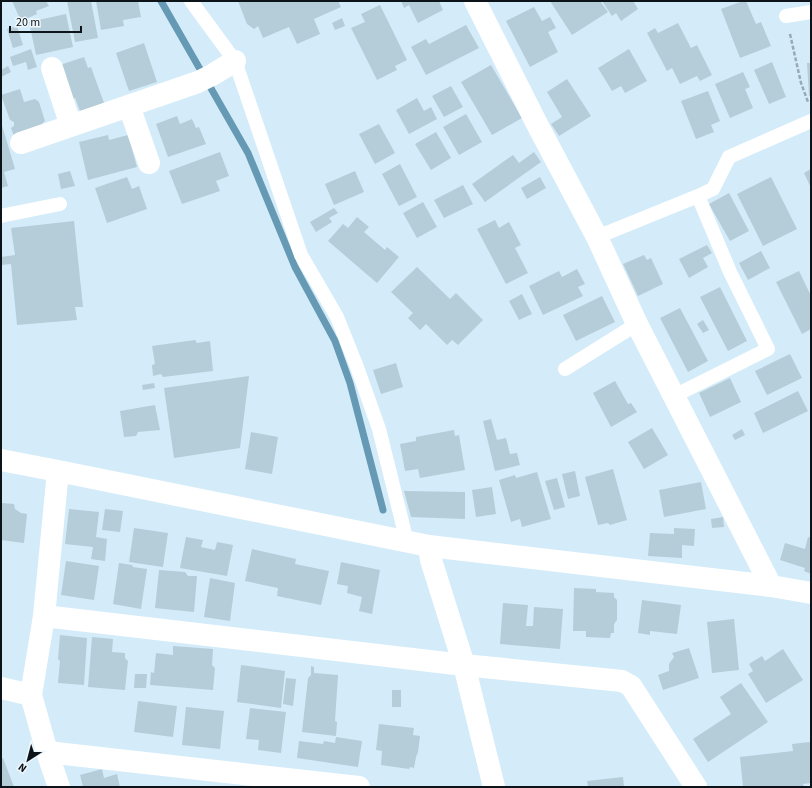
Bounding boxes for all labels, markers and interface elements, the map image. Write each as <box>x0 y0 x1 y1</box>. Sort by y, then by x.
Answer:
scale bar <box>10 8 81 34</box>
text: 20 m <box>16 14 40 31</box>
north arrow <box>8 740 48 780</box>
text: N <box>15 759 30 776</box>

